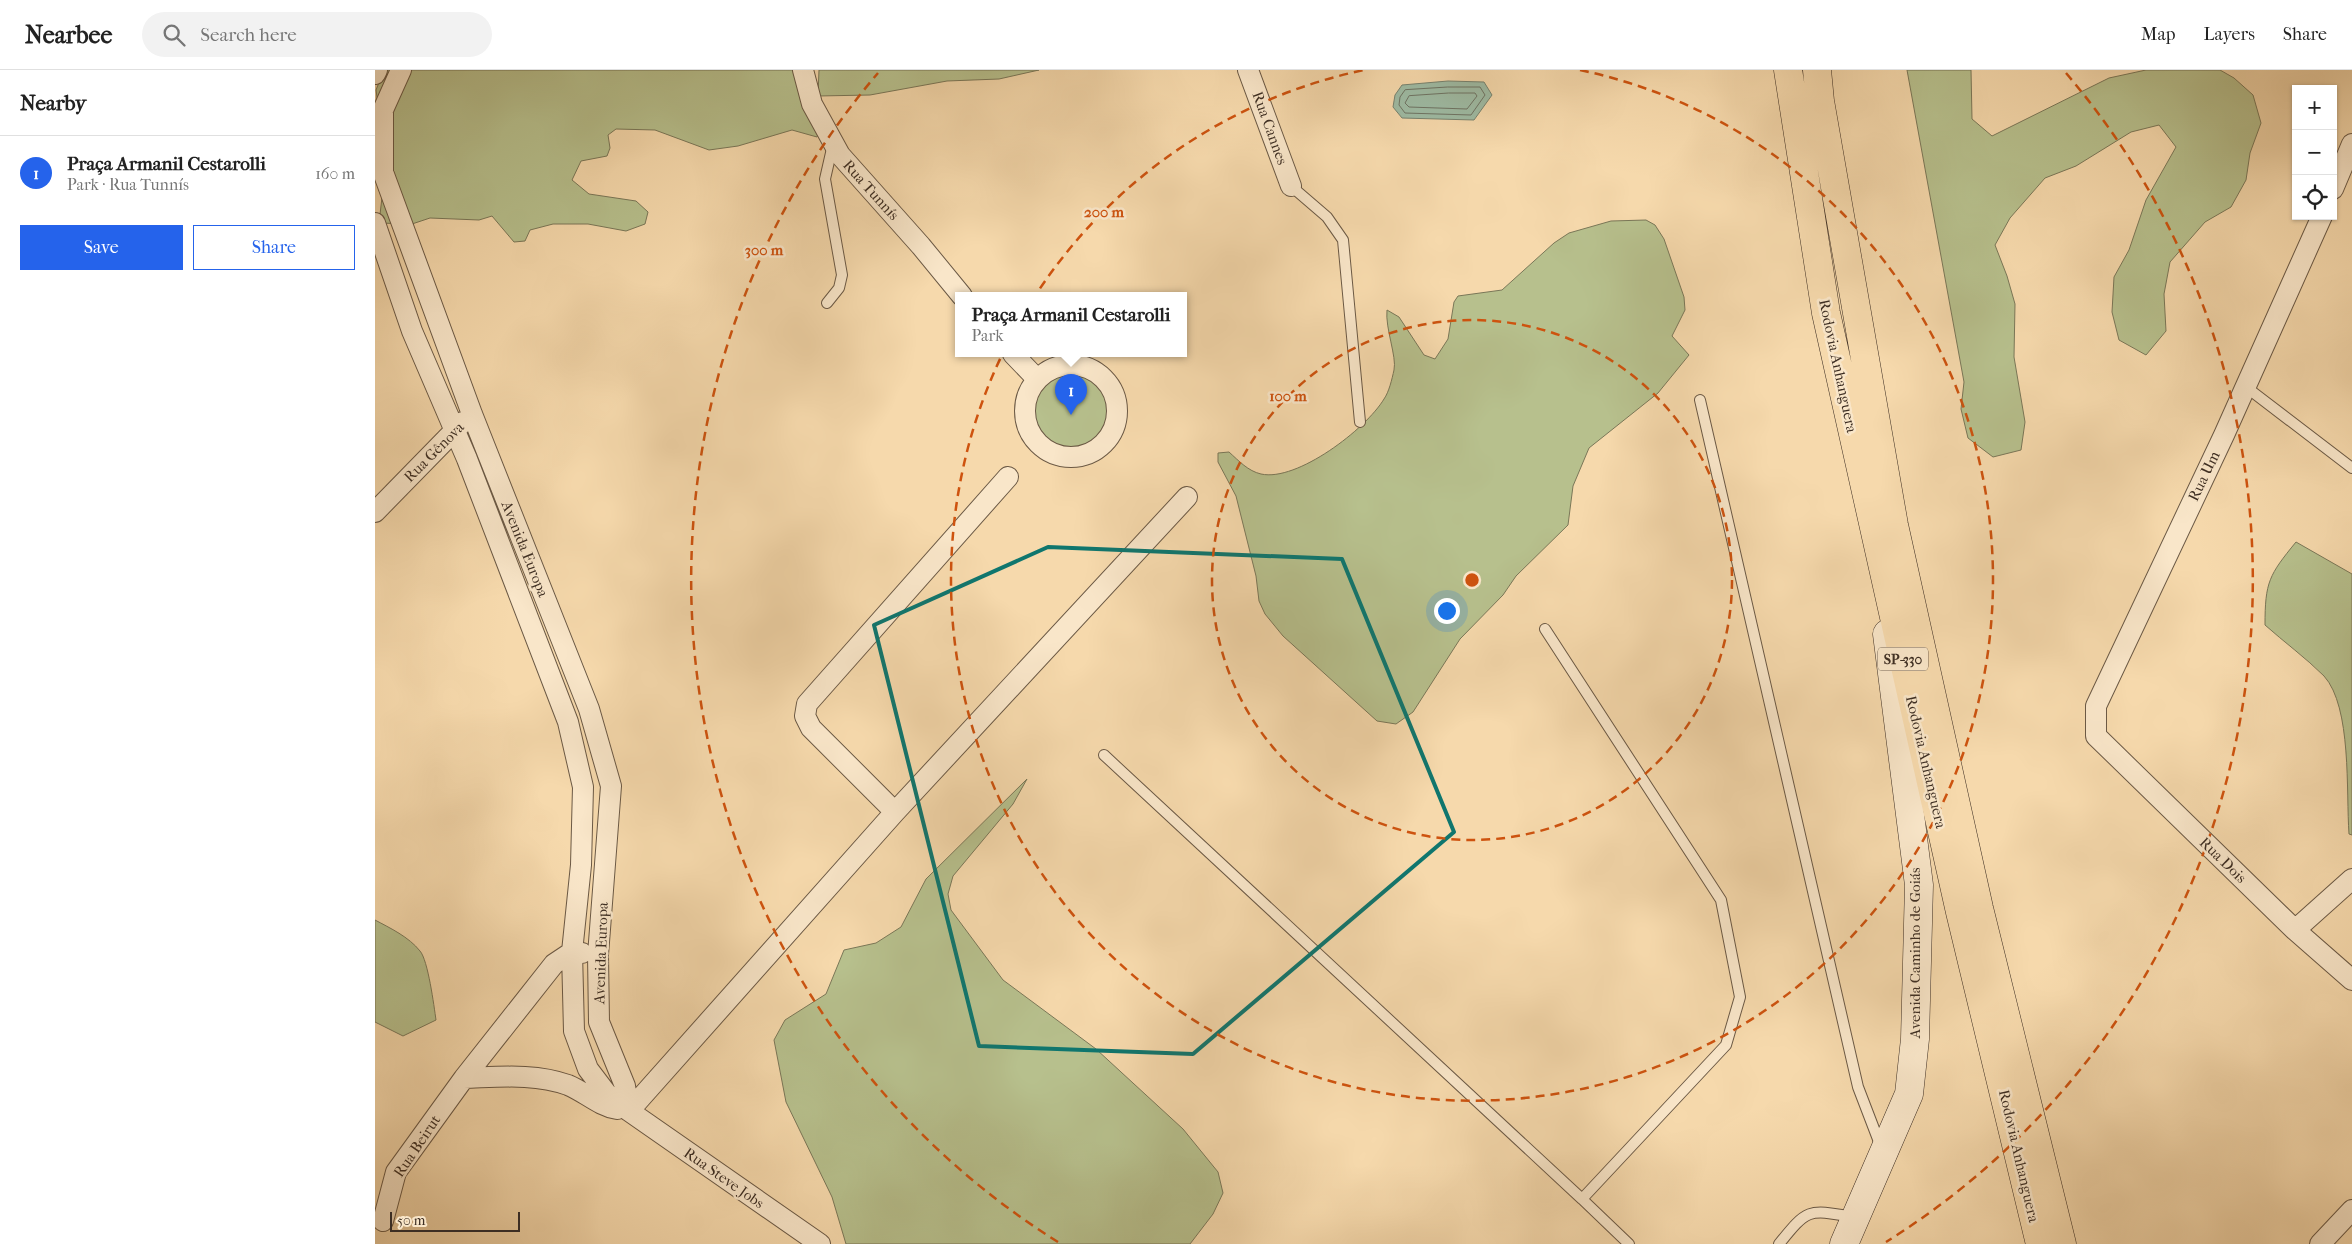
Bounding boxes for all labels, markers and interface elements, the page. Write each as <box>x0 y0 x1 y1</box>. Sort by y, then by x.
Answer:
search box <box>142 12 492 57</box>
text: Nearbee <box>25 21 112 49</box>
icon: search <box>160 21 188 49</box>
text: Search here <box>200 24 297 46</box>
text: Map <box>2141 24 2175 45</box>
text: Layers <box>2203 24 2255 45</box>
text: Share <box>2283 24 2327 45</box>
map controls <box>2292 85 2337 220</box>
button: + <box>2292 85 2337 130</box>
street label: Rua Cannes <box>1248 89 1292 168</box>
text: Nearby <box>20 91 86 115</box>
button: − <box>2292 130 2337 175</box>
text: Praça Armanil Cestarolli <box>67 153 266 175</box>
street label: Rua Tunnís <box>839 156 903 224</box>
text: 1 <box>33 164 39 183</box>
text: 160 m <box>315 164 355 183</box>
text: Park · Rua Tunnís <box>67 175 189 194</box>
button: locate <box>2292 175 2337 220</box>
text: 200 m <box>1084 203 1124 221</box>
button: Save <box>20 225 183 270</box>
button: Share <box>193 225 355 270</box>
text: 300 m <box>745 241 784 259</box>
popup <box>955 292 1187 357</box>
street label: Rodovia Anhanguera <box>1815 298 1861 435</box>
text: Praça Armanil Cestarolli <box>972 304 1170 326</box>
text: Park <box>972 326 1003 345</box>
pin: 1 <box>1055 374 1087 415</box>
text: 100 m <box>1269 387 1307 405</box>
street label: Rua Gênova <box>400 417 469 486</box>
street label: Rua Um <box>2184 448 2224 504</box>
street label: Avenida Europa <box>497 497 553 601</box>
centre of rings <box>1463 571 1481 589</box>
your location <box>1434 598 1460 624</box>
road number: SP-330 <box>1878 648 1928 670</box>
street label: Rodovia Anhanguera <box>1902 694 1950 831</box>
street label: Rua Dois <box>2196 833 2251 887</box>
street label: Avenida Caminho de Goiás <box>1906 867 1924 1040</box>
street label: Avenida Europa <box>590 901 612 1005</box>
street label: Rodovia Anhanguera <box>1995 1088 2043 1225</box>
street label: Rua Beirut <box>390 1111 445 1181</box>
street label: Rua Steve Jobs <box>680 1144 768 1213</box>
scale bar <box>390 1209 520 1232</box>
text: 50 m <box>397 1212 425 1229</box>

